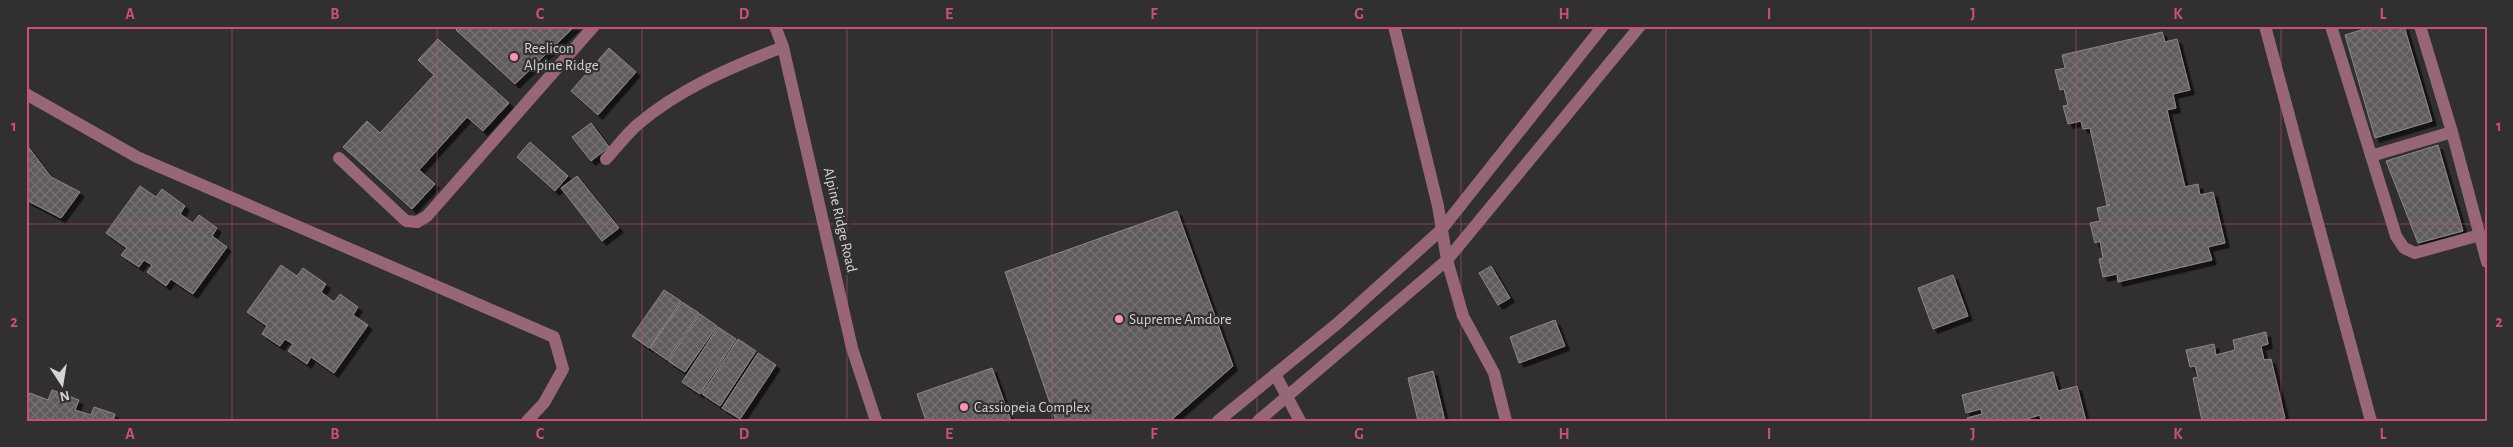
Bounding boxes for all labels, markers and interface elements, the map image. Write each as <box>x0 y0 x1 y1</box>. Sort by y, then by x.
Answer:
text: A <box>125 6 135 22</box>
text: B <box>330 6 340 22</box>
text: C <box>536 6 545 22</box>
text: D <box>739 6 750 22</box>
text: E <box>945 6 953 22</box>
text: F <box>1150 6 1158 22</box>
text: G <box>1354 6 1364 22</box>
text: H <box>1558 6 1570 22</box>
text: I <box>1767 6 1771 22</box>
text: J <box>1970 6 1976 22</box>
text: K <box>2173 6 2183 22</box>
text: L <box>2380 6 2387 22</box>
place label: Reelicon Alpine Ridge <box>524 41 599 73</box>
marker: Reelicon Alpine Ridge <box>508 51 520 63</box>
text: 1 <box>11 118 17 134</box>
text: 1 <box>2496 118 2502 134</box>
street label: Alpine Ridge Road <box>821 166 859 274</box>
place label: Supreme Amdore <box>1129 312 1232 327</box>
marker: Supreme Amdore <box>1113 313 1125 325</box>
text: 2 <box>10 314 18 330</box>
text: 2 <box>2495 314 2503 330</box>
north arrow <box>38 360 88 410</box>
text: N <box>58 388 71 404</box>
place label: Cassiopeia Complex <box>974 400 1090 415</box>
marker: Cassiopeia Complex <box>958 401 970 413</box>
text: A <box>125 426 135 442</box>
text: B <box>330 426 340 442</box>
text: C <box>536 426 545 442</box>
text: D <box>739 426 750 442</box>
text: E <box>945 426 953 442</box>
text: F <box>1150 426 1158 442</box>
text: G <box>1354 426 1364 442</box>
text: H <box>1558 426 1570 442</box>
text: I <box>1767 426 1771 442</box>
text: J <box>1970 426 1976 442</box>
text: K <box>2173 426 2183 442</box>
text: L <box>2380 426 2387 442</box>

